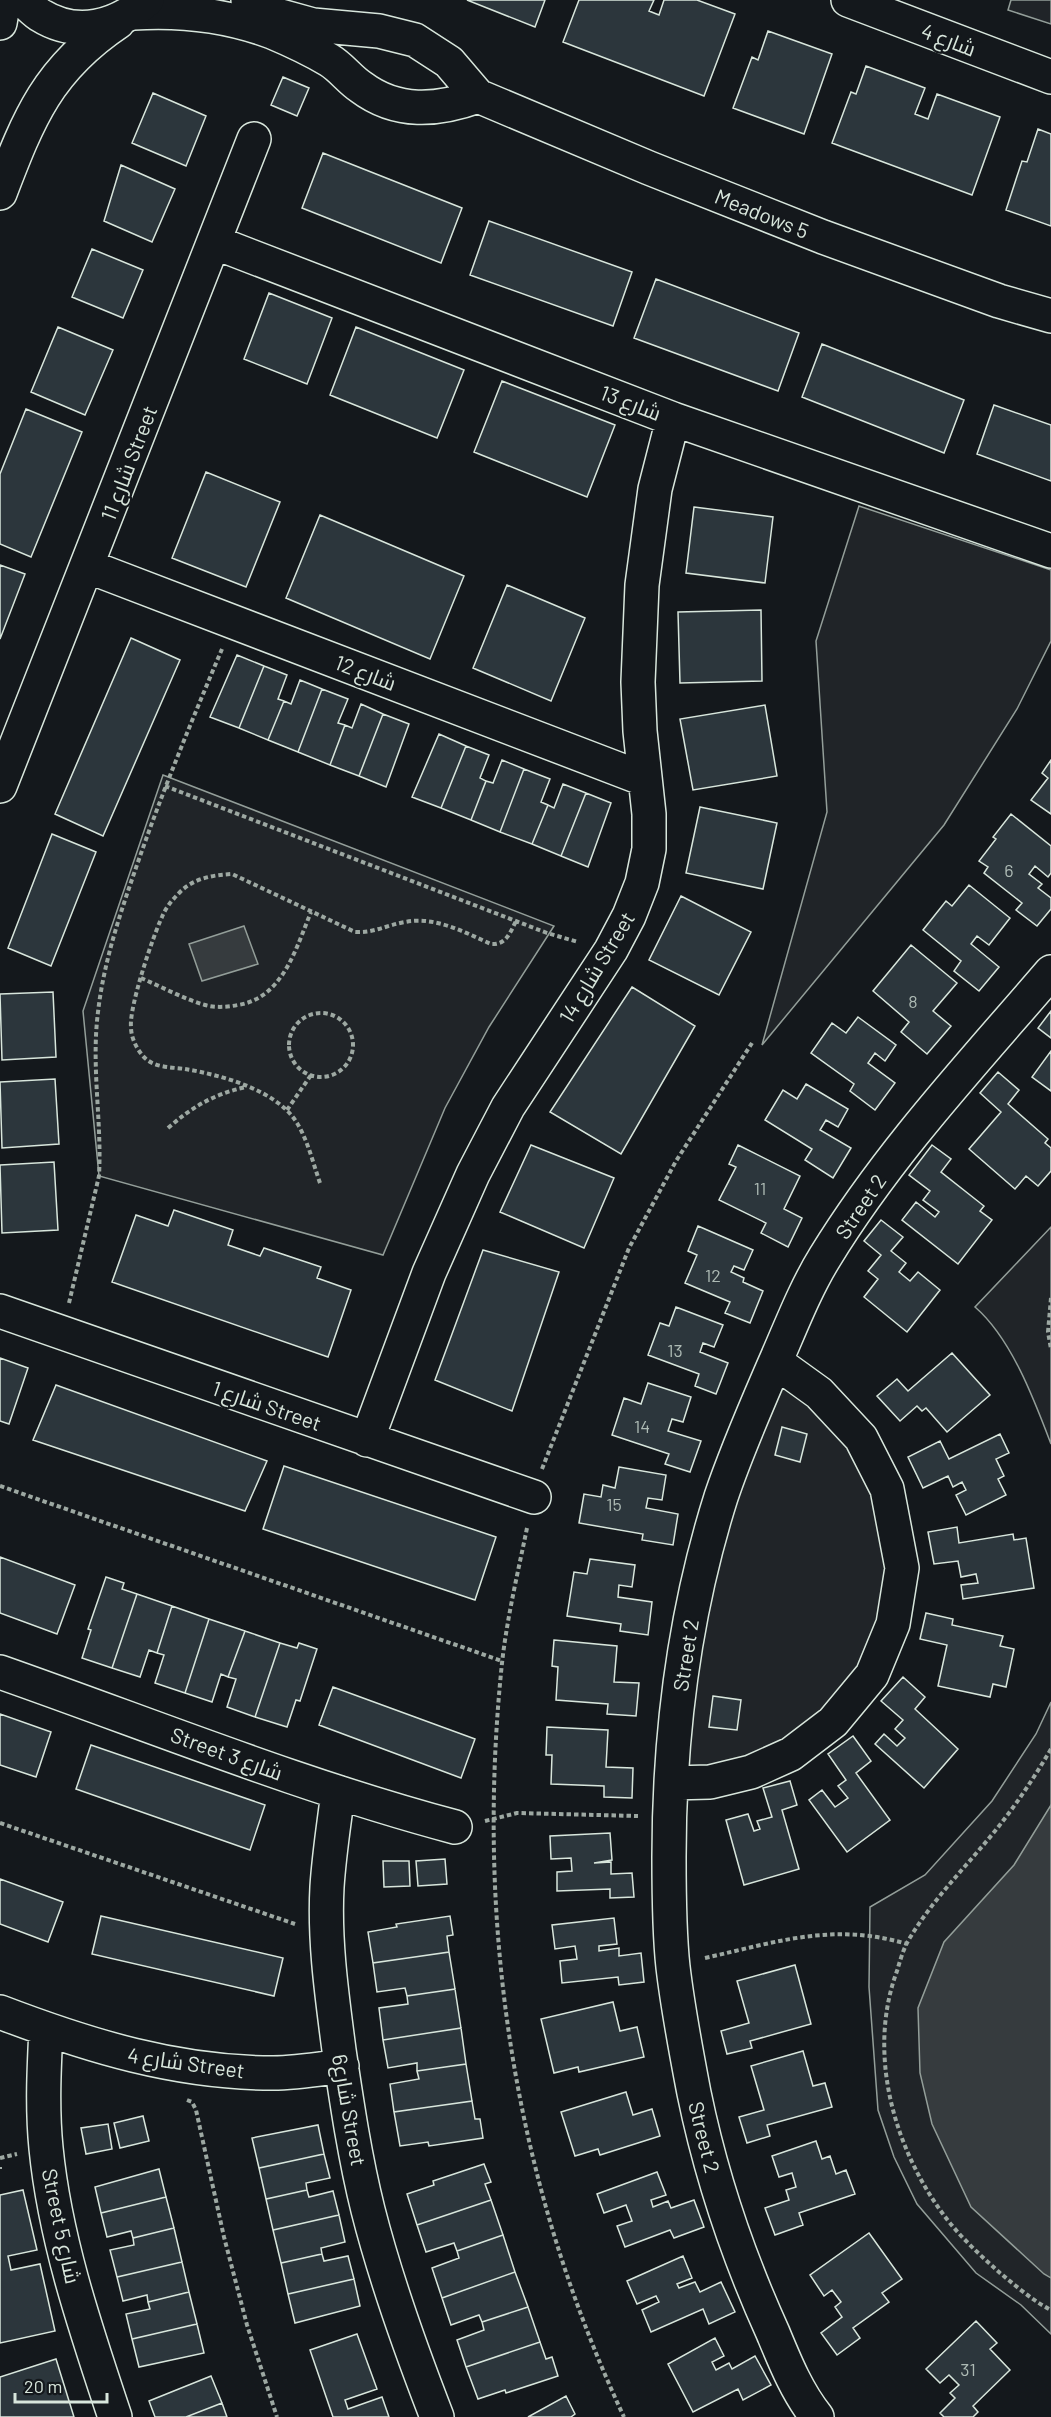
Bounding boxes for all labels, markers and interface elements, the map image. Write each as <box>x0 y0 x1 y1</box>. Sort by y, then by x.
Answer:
street label: شارع 4 <box>917 17 980 64</box>
street label: Meadows 5 <box>711 183 813 243</box>
street label: شارع 13 <box>596 379 665 428</box>
street label: شارع 11 Street <box>95 402 164 525</box>
street label: شارع 12 <box>331 649 400 698</box>
house number: 6 <box>1004 859 1014 881</box>
street label: شارع 14 Street <box>553 907 642 1029</box>
house number: 8 <box>908 990 918 1012</box>
street label: Street 2 <box>829 1169 891 1243</box>
house number: 11 <box>754 1177 766 1199</box>
house number: 12 <box>705 1264 721 1286</box>
house number: 13 <box>667 1339 683 1361</box>
street label: شارع 1 Street <box>208 1375 325 1438</box>
house number: 14 <box>634 1415 650 1437</box>
house number: 15 <box>606 1493 622 1515</box>
street label: Street 2 <box>667 1617 703 1693</box>
street label: Street شارع 3 <box>167 1721 286 1788</box>
street label: شارع 4 Street <box>125 2041 246 2086</box>
street label: شارع6 Street <box>325 2052 372 2168</box>
street label: Street 2 <box>684 2099 726 2175</box>
street label: Street شارع 5 <box>35 2166 86 2287</box>
house number: 31 <box>960 2358 976 2380</box>
scale bar <box>15 2366 106 2404</box>
text: 20 m <box>24 2375 62 2397</box>

